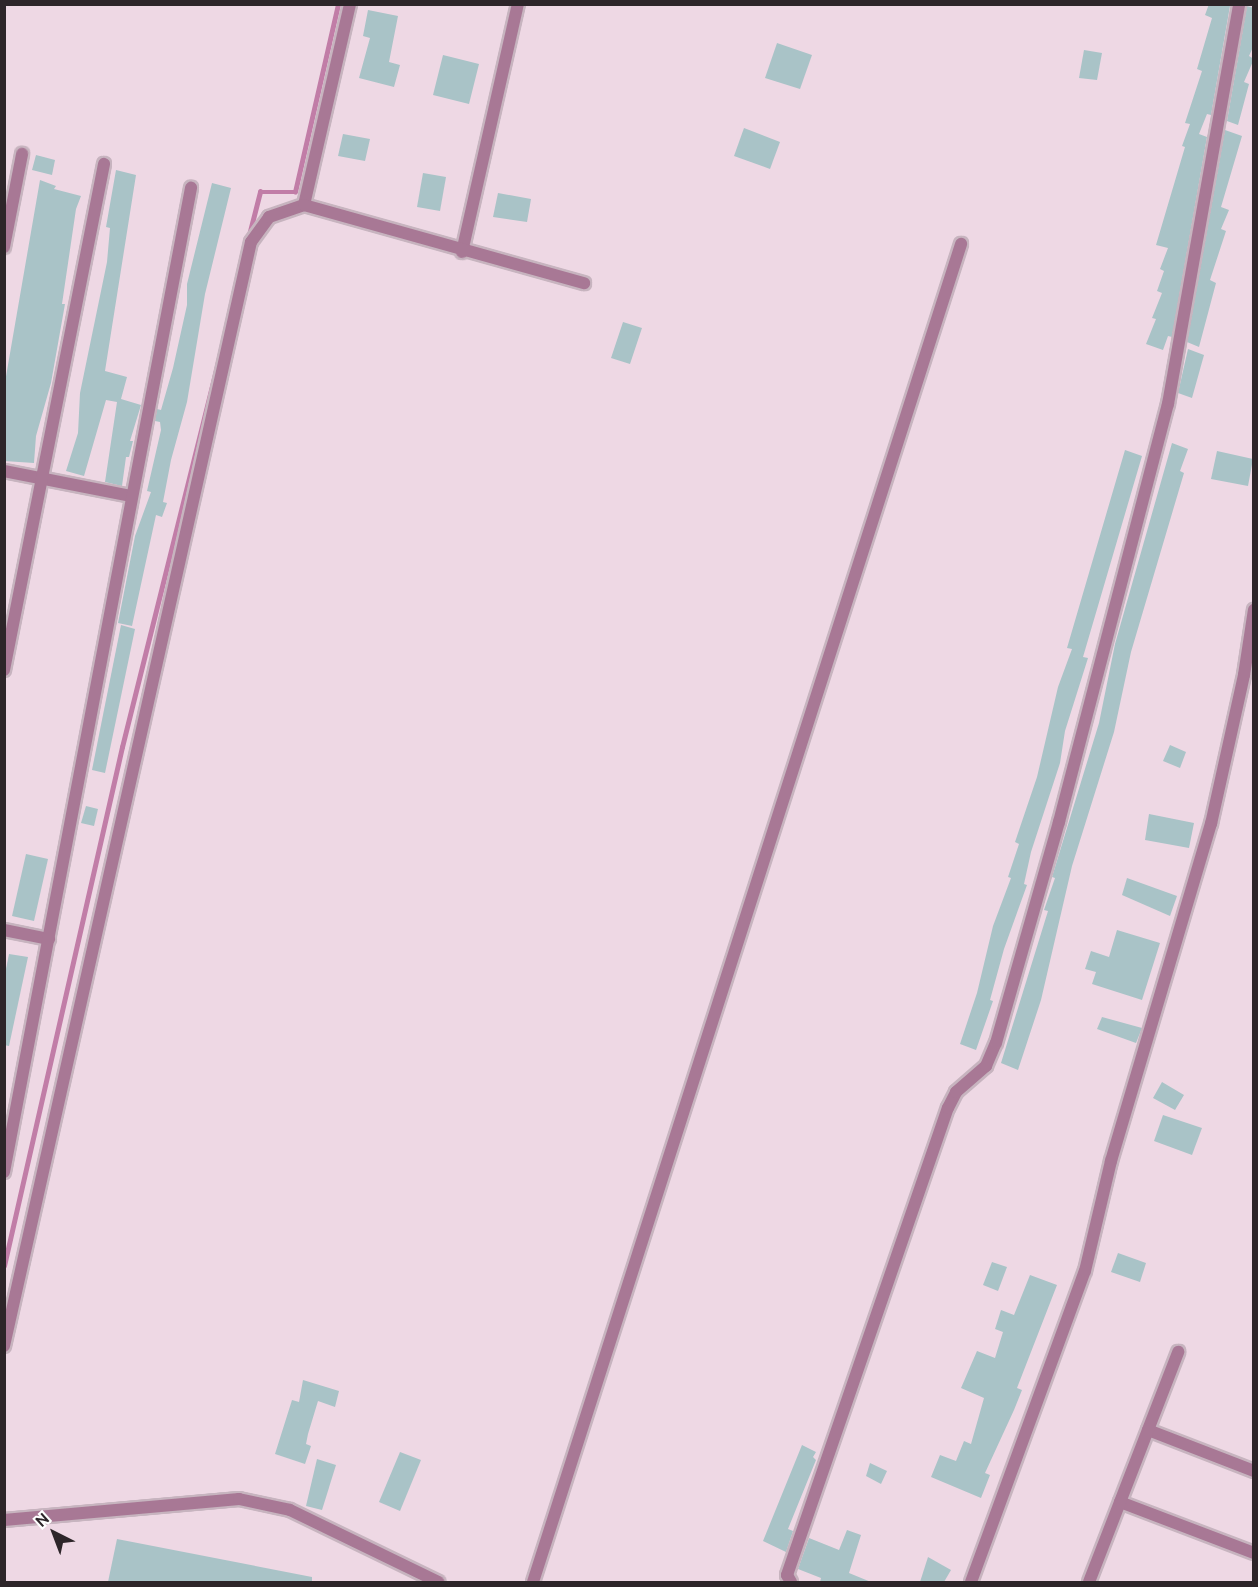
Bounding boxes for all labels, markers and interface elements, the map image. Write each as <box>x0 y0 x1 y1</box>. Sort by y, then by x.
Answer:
north arrow <box>24 1503 84 1563</box>
text: N <box>31 1509 52 1530</box>

